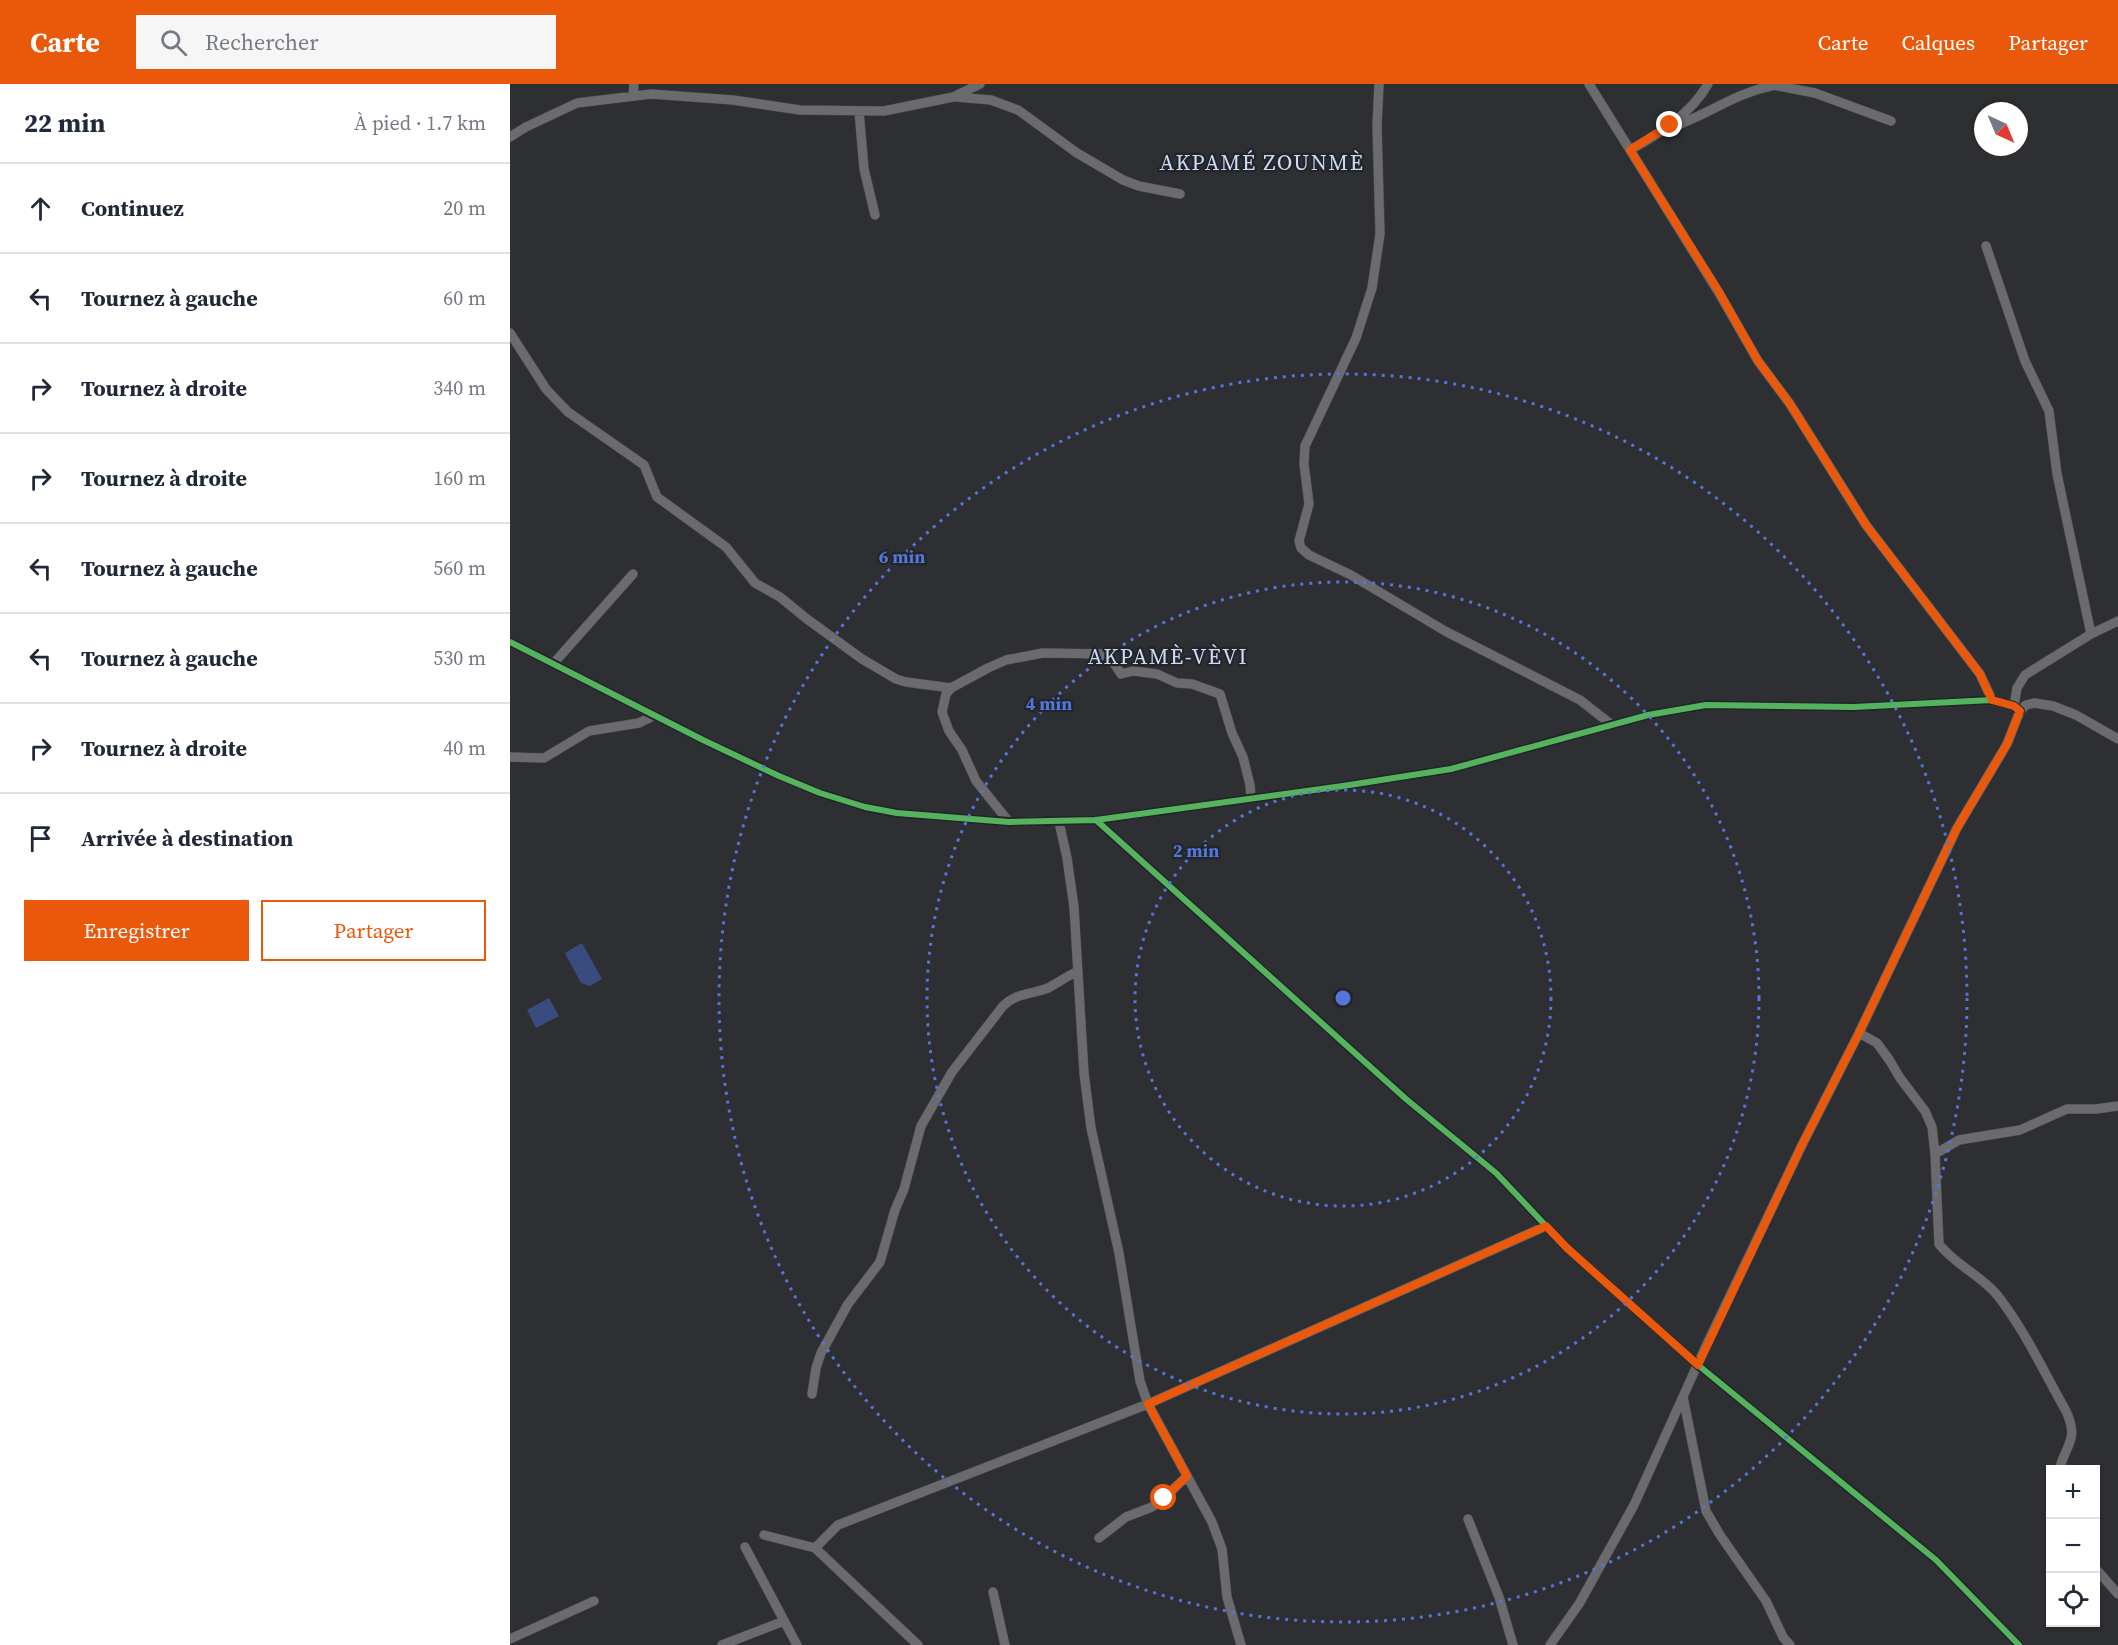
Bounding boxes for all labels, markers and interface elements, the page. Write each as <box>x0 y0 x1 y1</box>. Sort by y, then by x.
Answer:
search box <box>136 15 556 69</box>
text: Carte <box>30 23 100 61</box>
icon: search <box>157 26 190 59</box>
text: Rechercher <box>205 27 319 57</box>
text: Carte <box>1818 28 1868 57</box>
text: Calques <box>1901 28 1975 57</box>
text: Partager <box>2008 28 2088 57</box>
north arrow <box>1974 102 2028 156</box>
text: 22 min <box>24 105 106 141</box>
text: À pied · 1.7 km <box>354 109 486 137</box>
route end <box>1656 111 1682 137</box>
district label: AKPAMÉ ZOUNMÈ <box>1160 147 1364 177</box>
icon: ahead <box>24 192 57 225</box>
text: Continuez <box>81 193 184 223</box>
text: 20 m <box>443 194 486 222</box>
icon: left <box>24 282 57 315</box>
text: Tournez à gauche <box>81 283 258 313</box>
text: 60 m <box>443 284 486 312</box>
icon: right <box>24 372 57 405</box>
text: Tournez à droite <box>81 373 247 403</box>
text: 340 m <box>433 374 486 402</box>
icon: right <box>24 462 57 495</box>
text: Tournez à droite <box>81 463 247 493</box>
text: 160 m <box>433 464 486 492</box>
text: 6 min <box>879 544 925 569</box>
icon: left <box>24 552 57 585</box>
text: Tournez à gauche <box>81 553 258 583</box>
text: 560 m <box>433 554 486 582</box>
district label: AKPAMÈ-VÈVI <box>1088 641 1248 671</box>
icon: left <box>24 642 57 675</box>
text: Tournez à gauche <box>81 643 258 673</box>
text: 530 m <box>433 644 486 672</box>
text: 4 min <box>1026 691 1072 716</box>
icon: right <box>24 732 57 765</box>
text: Tournez à droite <box>81 733 247 763</box>
text: 40 m <box>443 734 486 762</box>
icon: arrive <box>24 822 57 855</box>
text: Arrivée à destination <box>81 823 293 853</box>
text: 2 min <box>1173 838 1219 863</box>
button: Enregistrer <box>24 900 249 961</box>
button: Partager <box>261 900 486 961</box>
centre of rings <box>1333 988 1353 1008</box>
map controls <box>2046 1465 2100 1627</box>
button: + <box>2046 1465 2100 1519</box>
route start <box>1150 1484 1176 1510</box>
button: − <box>2046 1519 2100 1573</box>
button: locate <box>2046 1573 2100 1627</box>

